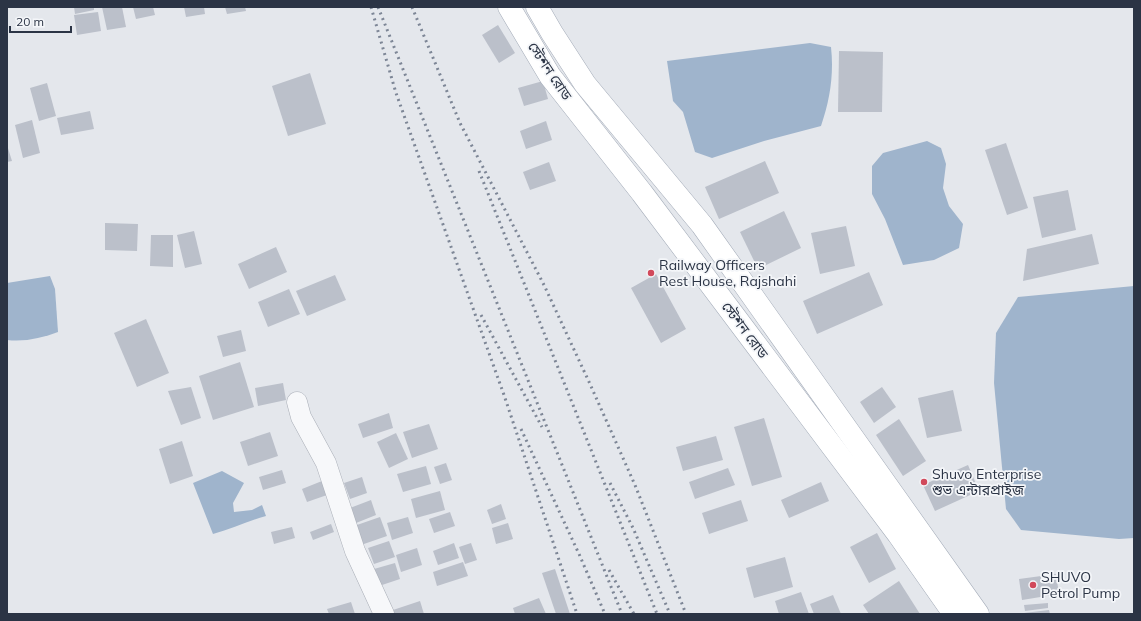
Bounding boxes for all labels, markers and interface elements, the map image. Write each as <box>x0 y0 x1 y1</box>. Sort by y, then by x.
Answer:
scale bar <box>10 8 71 34</box>
text: 20 m <box>16 14 44 29</box>
street label: স্টেশন রোড <box>524 38 577 104</box>
place label: Railway Officers Rest House, Rajshahi <box>659 256 796 290</box>
marker: Railway Officers Rest House, Rajshahi <box>646 268 656 278</box>
street label: স্টেশন রোড <box>718 298 773 363</box>
place label: Shuvo Enterprise শুভ এন্টারপ্রাইজ <box>932 465 1041 499</box>
marker: Shuvo Enterprise শুভ এন্টারপ্রাইজ <box>919 477 929 487</box>
place label: SHUVO Petrol Pump <box>1041 568 1120 602</box>
marker: SHUVO Petrol Pump <box>1028 580 1038 590</box>

